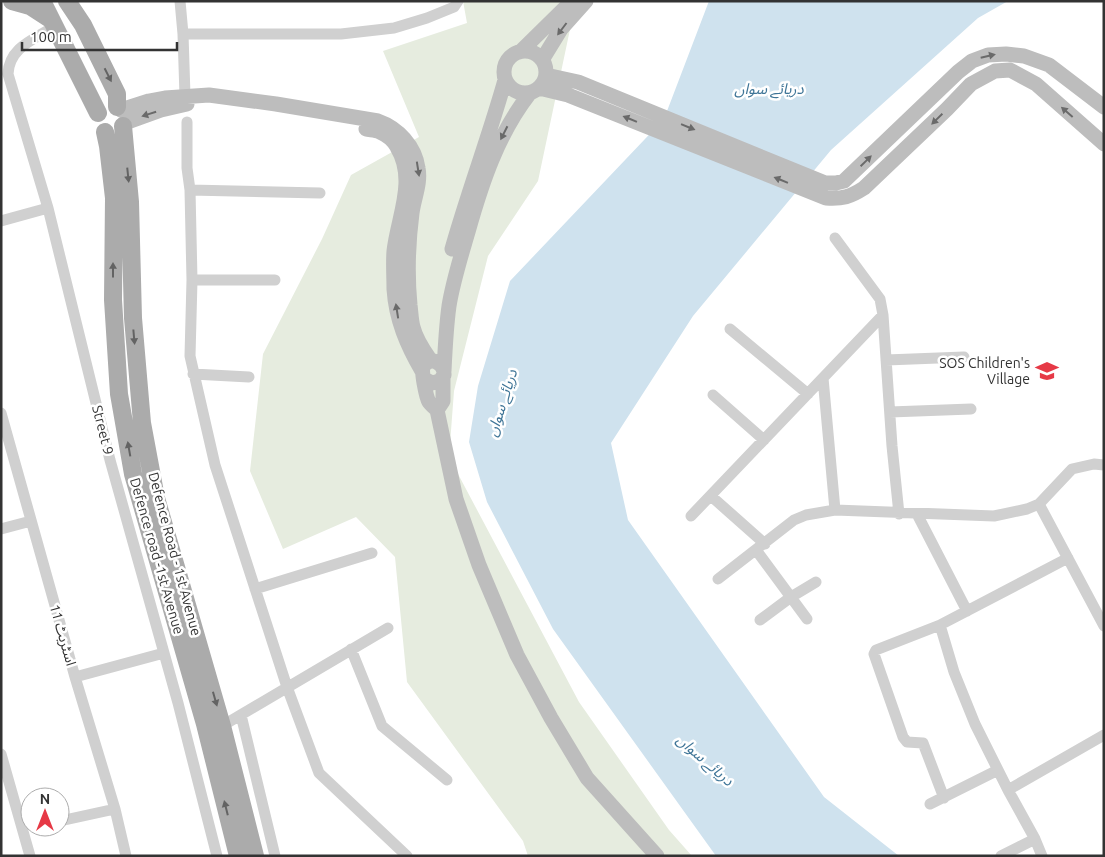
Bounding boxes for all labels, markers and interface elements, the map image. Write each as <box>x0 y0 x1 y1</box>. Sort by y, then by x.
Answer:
scale bar <box>22 20 178 52</box>
one-way arrow <box>557 22 567 36</box>
text: 100 m <box>30 28 72 45</box>
one-way arrow <box>980 52 996 60</box>
one-way arrow <box>103 67 112 82</box>
water label: دریائے سواں <box>734 80 805 99</box>
one-way arrow <box>1061 106 1074 117</box>
one-way arrow <box>141 111 156 119</box>
one-way arrow <box>931 113 943 125</box>
one-way arrow <box>623 115 637 123</box>
one-way arrow <box>681 123 696 131</box>
one-way arrow <box>500 126 508 141</box>
one-way arrow <box>859 155 871 167</box>
one-way arrow <box>414 161 422 177</box>
one-way arrow <box>124 167 132 183</box>
one-way arrow <box>774 175 788 183</box>
one-way arrow <box>109 262 117 278</box>
one-way arrow <box>393 302 401 318</box>
one-way arrow <box>130 329 138 345</box>
place label: SOS Children's Village <box>939 355 1030 387</box>
school or university icon: SOS Children's Village <box>1034 358 1060 384</box>
water label: دریائے سواں <box>483 366 523 439</box>
street label: Street 9 <box>89 404 117 456</box>
one-way arrow <box>124 441 132 457</box>
street label: Defence Road - 1st Avenue <box>145 470 205 638</box>
street label: Defence road -1st Avenue <box>127 476 187 636</box>
street label: اسٹریٹ 11 <box>46 602 79 668</box>
one-way arrow <box>211 692 219 707</box>
water label: دریائے سواں <box>672 730 738 791</box>
north arrow <box>20 787 70 837</box>
text: N <box>40 791 50 807</box>
one-way arrow <box>222 801 230 816</box>

